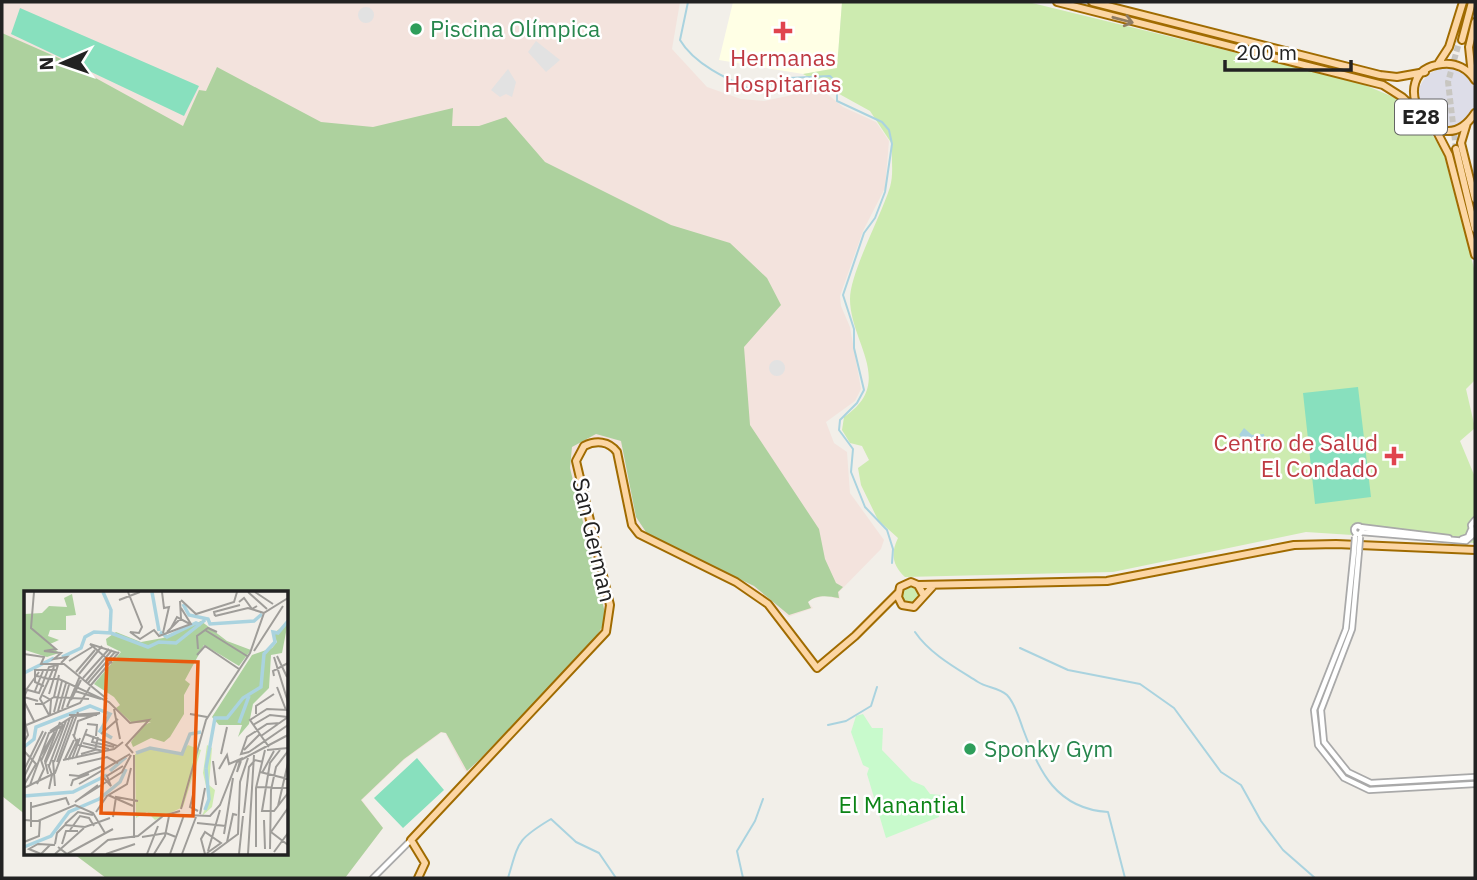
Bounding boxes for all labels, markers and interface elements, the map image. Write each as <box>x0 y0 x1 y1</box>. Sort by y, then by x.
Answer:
place label: Piscina Olímpica <box>430 13 600 43</box>
one-way arrow <box>1112 14 1134 27</box>
marker: Piscina Olímpica <box>408 21 424 37</box>
marker: Hermanas Hospitarias <box>773 21 793 41</box>
north arrow <box>28 28 98 98</box>
scale bar <box>1225 28 1351 72</box>
text: 200 m <box>1236 38 1297 66</box>
place label: Hermanas Hospitarias <box>724 42 842 98</box>
text: N <box>34 56 58 71</box>
road number: E28 <box>1395 100 1447 134</box>
place label: Centro de Salud El Condado <box>1214 427 1378 483</box>
marker: Centro de Salud El Condado <box>1384 446 1404 466</box>
street label: San German <box>566 475 624 605</box>
inset map <box>24 591 289 856</box>
place label: Sponky Gym <box>984 733 1113 763</box>
marker: Sponky Gym <box>962 741 978 757</box>
park label: El Manantial <box>839 789 965 819</box>

